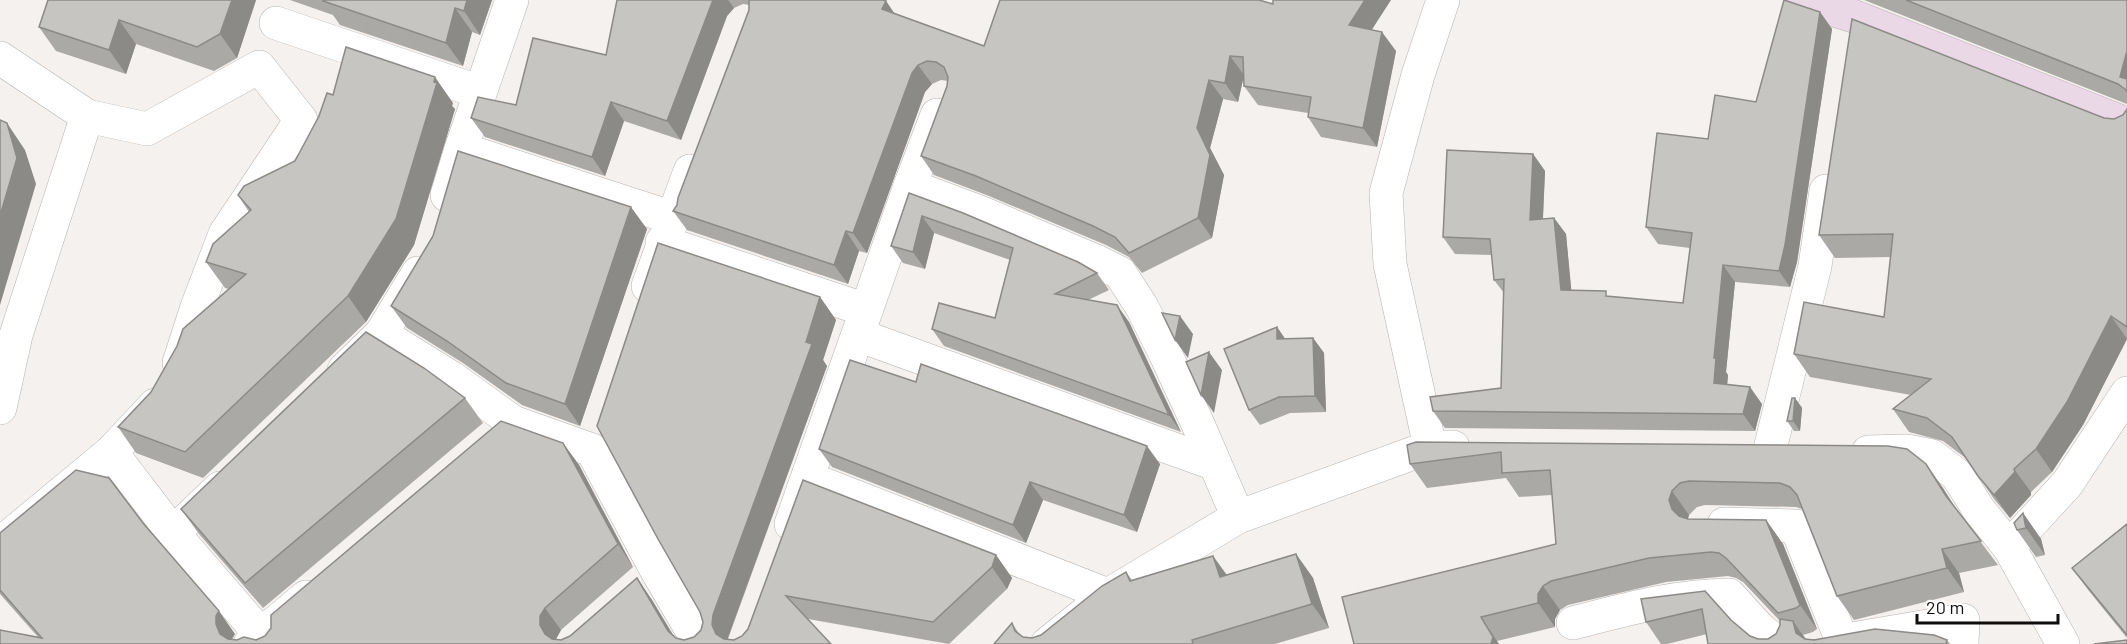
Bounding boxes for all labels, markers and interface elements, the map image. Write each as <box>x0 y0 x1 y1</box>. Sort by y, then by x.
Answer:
scale bar <box>1917 587 2058 625</box>
text: 20 m <box>1926 596 1964 618</box>

